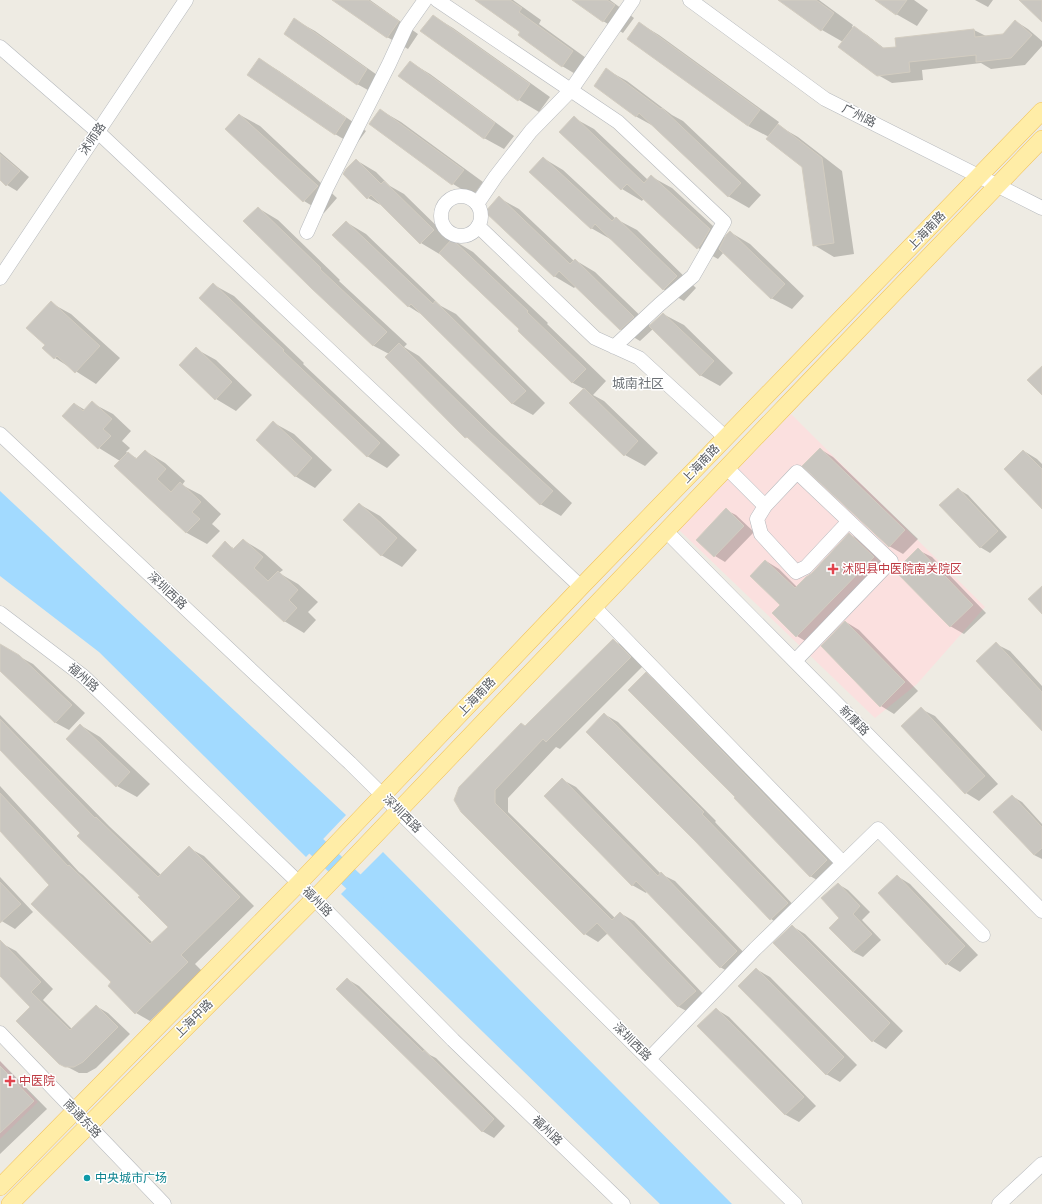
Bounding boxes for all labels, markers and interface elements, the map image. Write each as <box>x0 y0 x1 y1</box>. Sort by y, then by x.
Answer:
street label: 广州路 <box>840 101 878 131</box>
street label: 沭师路 <box>77 120 109 158</box>
street label: 上海南路 <box>905 209 949 253</box>
district label: 城南社区 <box>612 376 664 392</box>
street label: 上海南路 <box>679 442 723 486</box>
place label: 沭阳县中医院南关院区 <box>842 562 962 577</box>
marker: 沭阳县中医院南关院区 <box>827 563 839 575</box>
street label: 深圳西路 <box>144 569 190 613</box>
street label: 福州路 <box>64 661 102 695</box>
street label: 上海南路 <box>455 675 499 719</box>
street label: 新康路 <box>836 703 872 739</box>
street label: 深圳西路 <box>380 792 424 836</box>
street label: 福州路 <box>299 884 335 920</box>
street label: 上海中路 <box>172 997 216 1041</box>
street label: 深圳西路 <box>610 1020 654 1064</box>
place label: 中医院 <box>19 1074 55 1089</box>
marker: 中医院 <box>4 1075 16 1087</box>
street label: 南通东路 <box>60 1097 104 1141</box>
street label: 福州路 <box>529 1113 565 1149</box>
place label: 中央城市广场 <box>95 1171 167 1186</box>
marker: 中央城市广场 <box>82 1173 92 1183</box>

